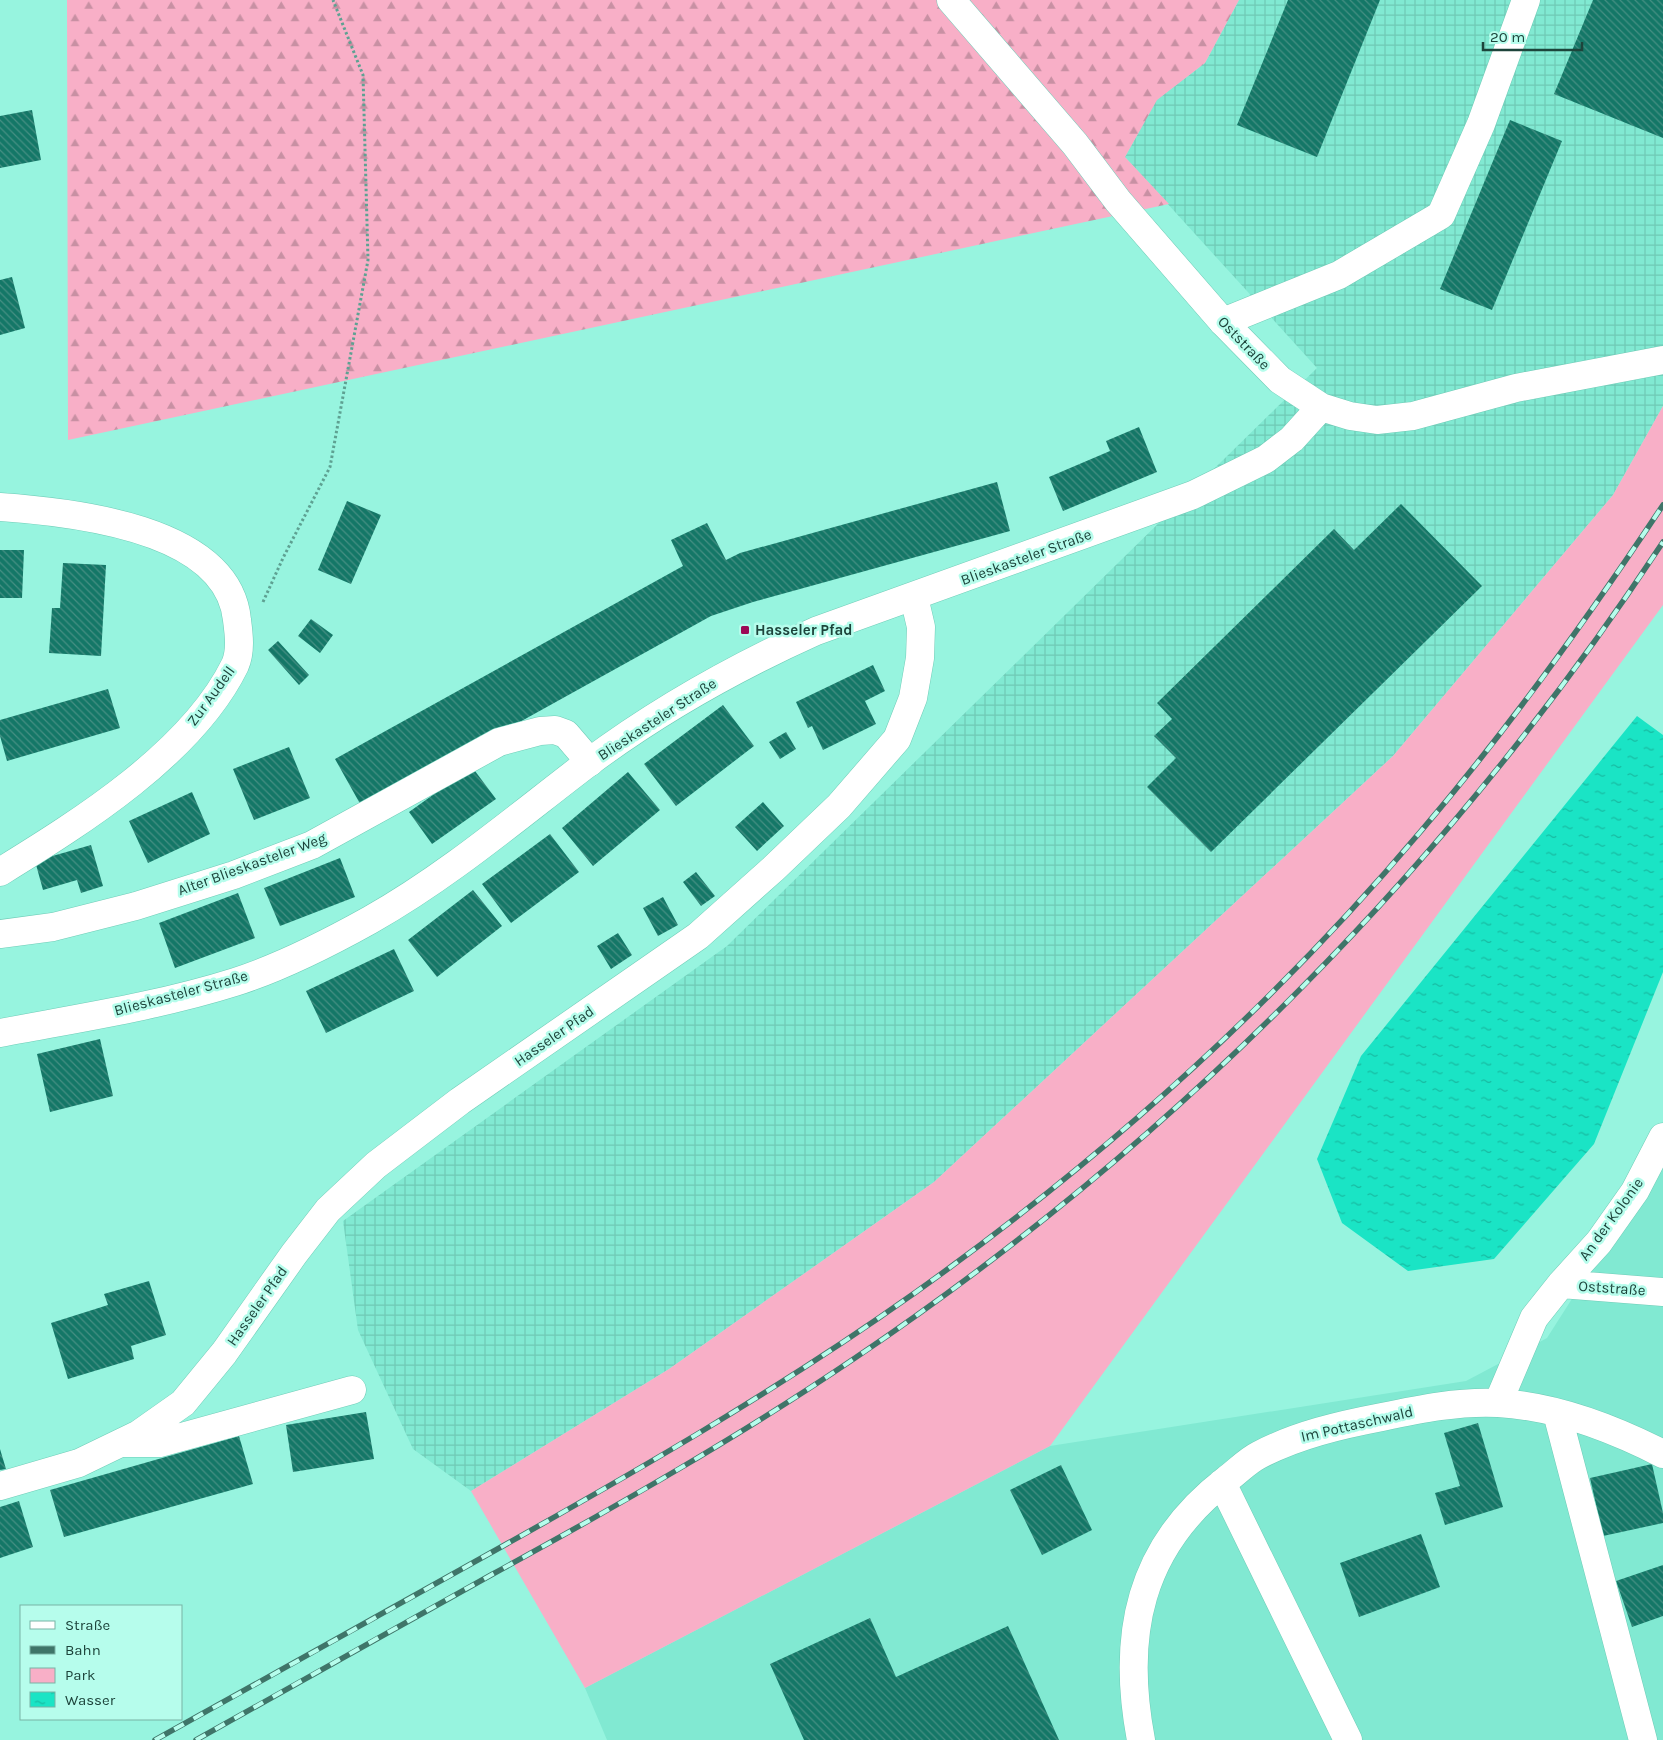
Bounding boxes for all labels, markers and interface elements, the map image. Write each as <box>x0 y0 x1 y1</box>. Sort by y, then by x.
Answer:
scale bar <box>1483 20 1582 52</box>
text: 20 m <box>1490 28 1525 46</box>
street label: Oststraße <box>1214 313 1274 373</box>
street label: Blieskasteler Straße <box>958 525 1094 589</box>
place label: Hasseler Pfad <box>755 621 853 639</box>
marker: Hasseler Pfad <box>739 624 751 636</box>
street label: Zur Audell <box>183 663 239 729</box>
street label: Blieskasteler Straße <box>594 674 720 764</box>
street label: Alter Blieskasteler Weg <box>175 829 329 899</box>
street label: Blieskasteler Straße <box>112 966 250 1020</box>
street label: Hasseler Pfad <box>511 1002 597 1070</box>
street label: An der Kolonie <box>1575 1174 1647 1264</box>
street label: Hasseler Pfad <box>223 1263 291 1349</box>
street label: Oststraße <box>1578 1277 1646 1299</box>
street label: Im Pottaschwald <box>1299 1402 1415 1446</box>
legend <box>20 1605 182 1720</box>
text: Straße <box>65 1616 110 1634</box>
text: Bahn <box>65 1641 101 1659</box>
text: Park <box>65 1666 95 1684</box>
text: Wasser <box>65 1691 116 1709</box>

